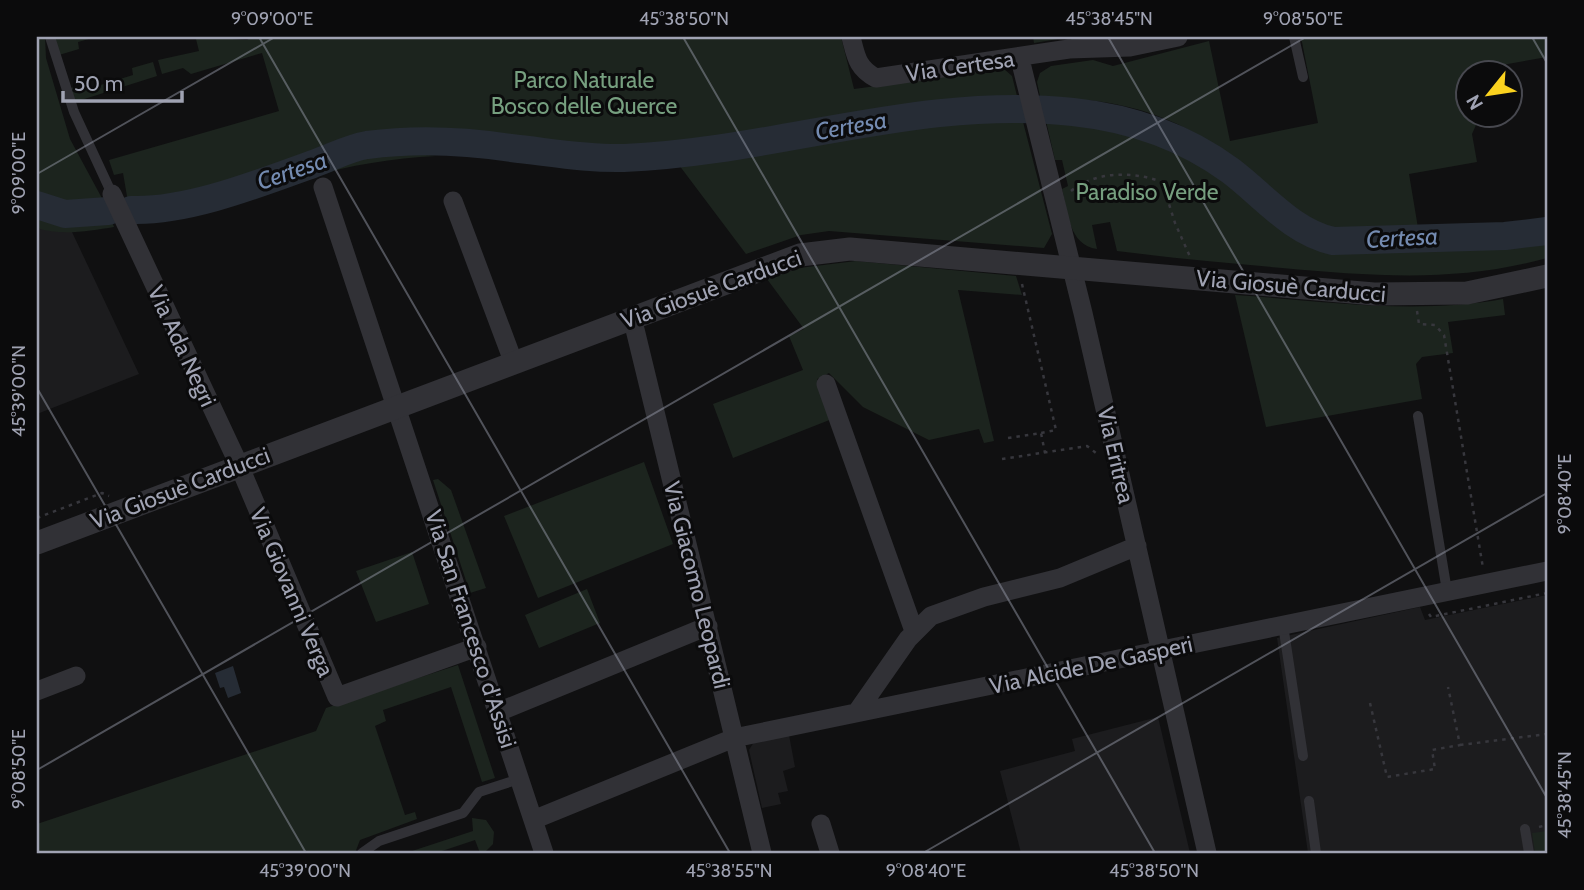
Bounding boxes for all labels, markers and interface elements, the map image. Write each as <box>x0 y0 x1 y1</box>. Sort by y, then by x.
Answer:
text: 9°09'00"E <box>231 8 313 30</box>
text: 45°38'50"N <box>639 8 729 30</box>
text: 45°38'45"N <box>1065 8 1153 30</box>
text: 9°08'50"E <box>1263 8 1343 30</box>
street label: Via Certesa <box>904 45 1016 87</box>
scale bar <box>63 60 182 104</box>
north arrow <box>1454 60 1524 130</box>
park label: Parco Naturale Bosco delle Querce <box>491 66 678 120</box>
text: 50 m <box>74 71 123 96</box>
text: N <box>1461 91 1488 114</box>
water label: Certesa <box>813 105 889 146</box>
text: 9°09'00"E <box>8 132 30 214</box>
water label: Certesa <box>253 145 331 196</box>
park label: Paradiso Verde <box>1076 178 1219 206</box>
water label: Certesa <box>1365 221 1439 254</box>
street label: Via Giosuè Carducci <box>617 243 805 335</box>
street label: Via Giosuè Carducci <box>1195 264 1387 308</box>
street label: Via Ada Negri <box>142 281 222 411</box>
text: 45°39'00"N <box>8 345 30 437</box>
street label: Via Eritrea <box>1091 404 1141 506</box>
street label: Via Giosuè Carducci <box>86 441 274 535</box>
text: 9°08'40"E <box>1554 454 1576 534</box>
street label: Via Giacomo Leopardi <box>658 479 736 691</box>
street label: Via Giovanni Verga <box>244 503 340 681</box>
street label: Via San Francesco d'Assisi <box>419 506 523 752</box>
street label: Via Alcide De Gasperi <box>987 630 1195 700</box>
text: 9°08'50"E <box>8 729 30 809</box>
text: 45°38'45"N <box>1554 751 1576 839</box>
text: 45°39'00"N <box>259 860 351 882</box>
text: 45°38'55"N <box>685 860 773 882</box>
text: 9°08'40"E <box>886 860 966 882</box>
text: 45°38'50"N <box>1109 860 1199 882</box>

